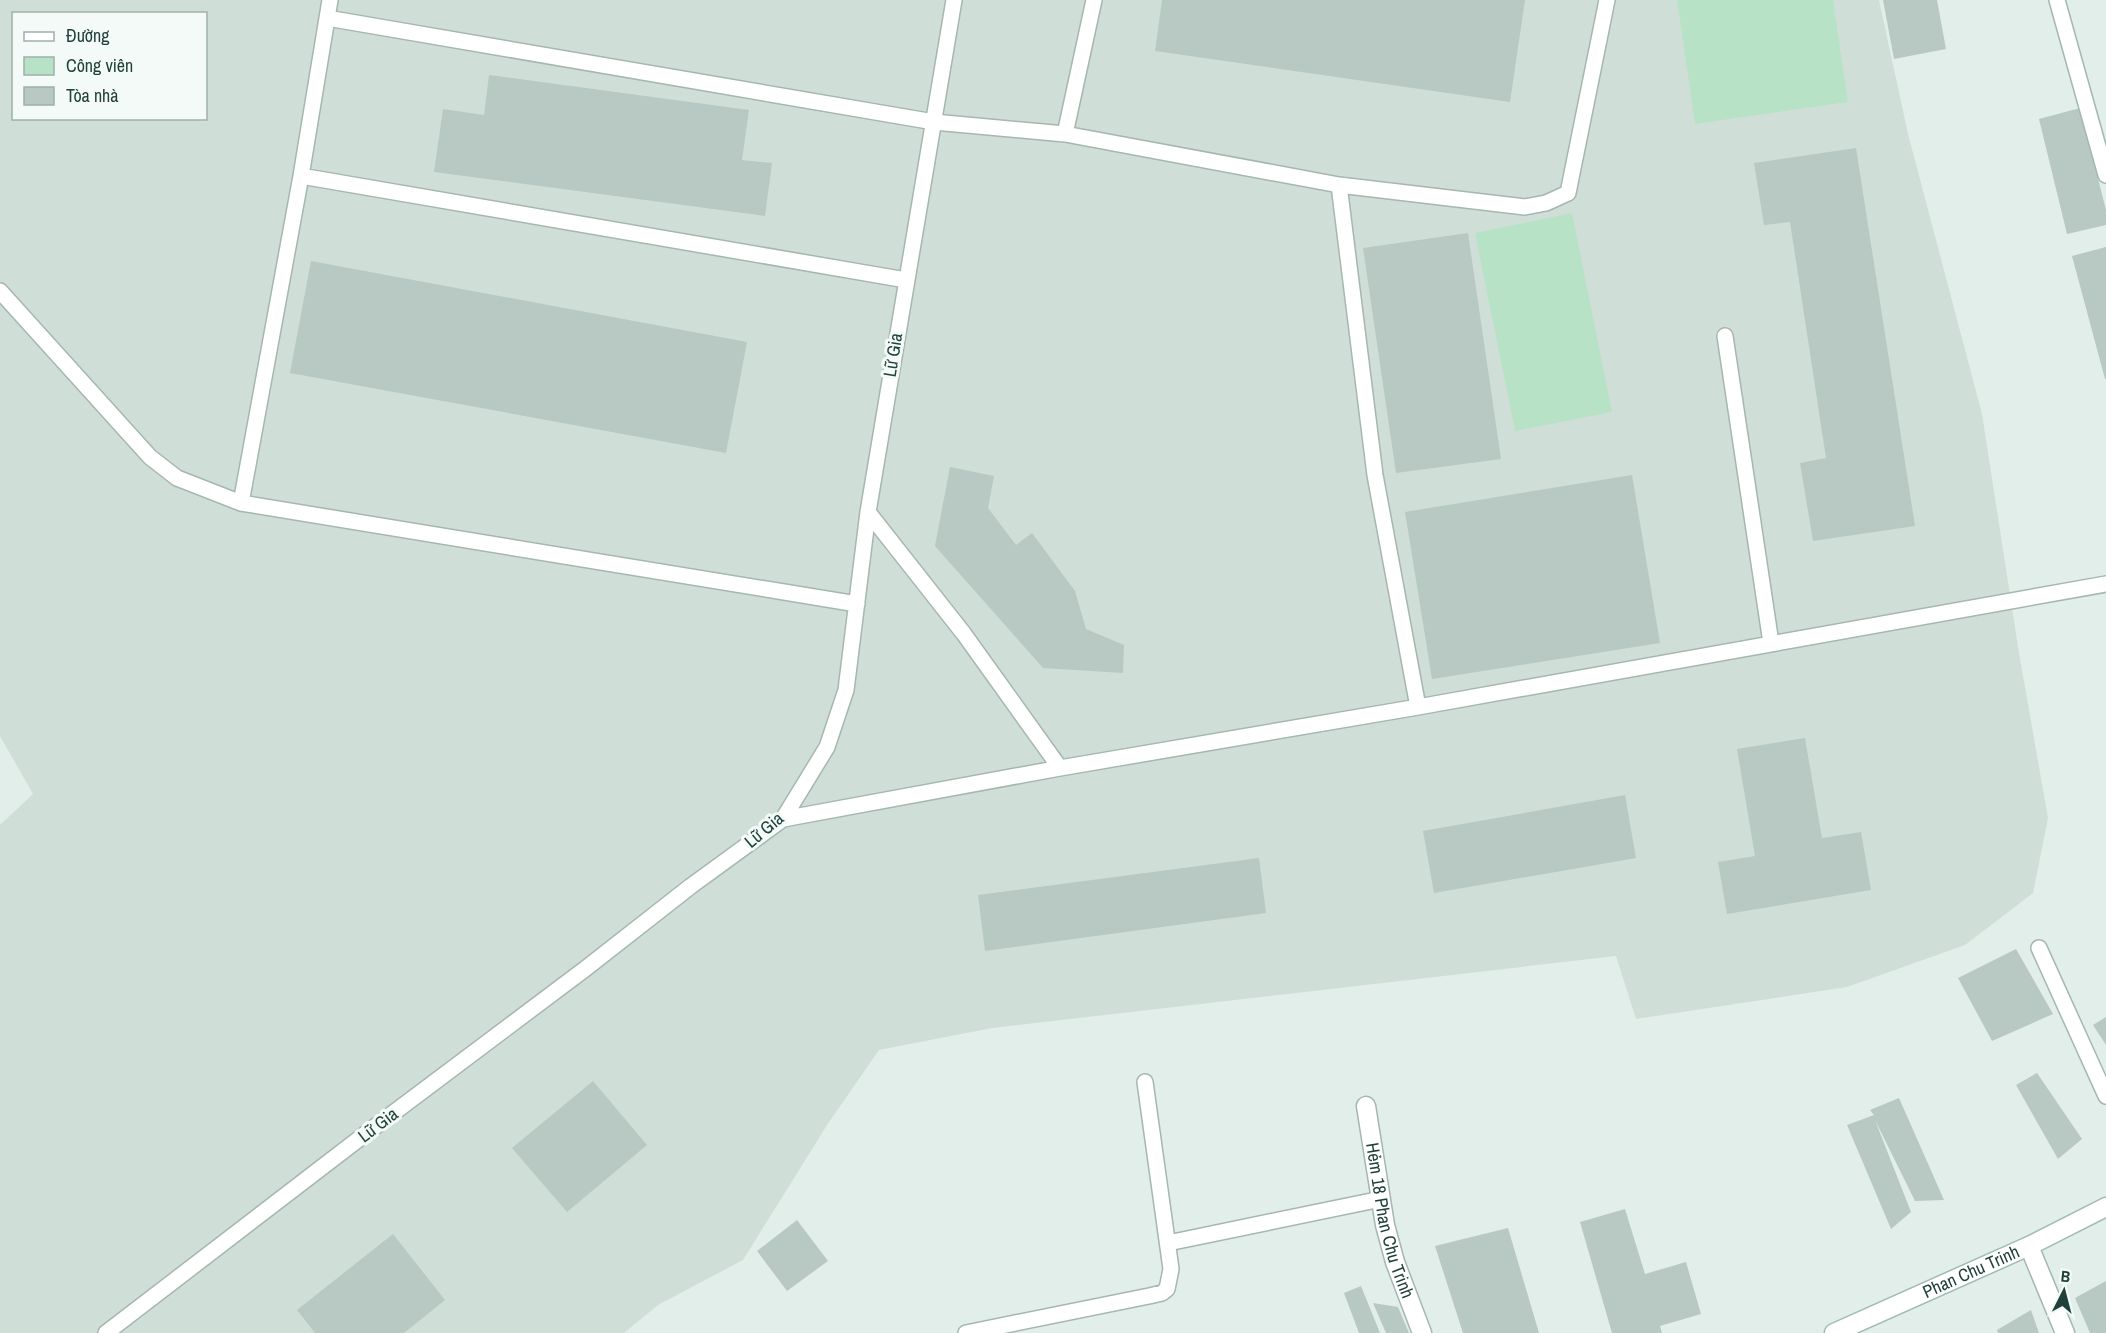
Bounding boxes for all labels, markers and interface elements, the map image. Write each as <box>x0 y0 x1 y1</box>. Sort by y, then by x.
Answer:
legend <box>12 12 207 120</box>
text: Đường <box>66 23 110 48</box>
text: Công viên <box>66 53 133 78</box>
text: Tòa nhà <box>66 83 119 108</box>
street label: Lữ Gia <box>877 331 908 379</box>
street label: Lữ Gia <box>739 806 789 853</box>
street label: Lữ Gia <box>352 1101 403 1148</box>
street label: Hẻm 18 Phan Chu Trinh <box>1360 1141 1421 1302</box>
street label: Phan Chu Trinh <box>1918 1239 2023 1304</box>
north arrow <box>2034 1261 2094 1321</box>
text: B <box>2060 1265 2071 1288</box>

